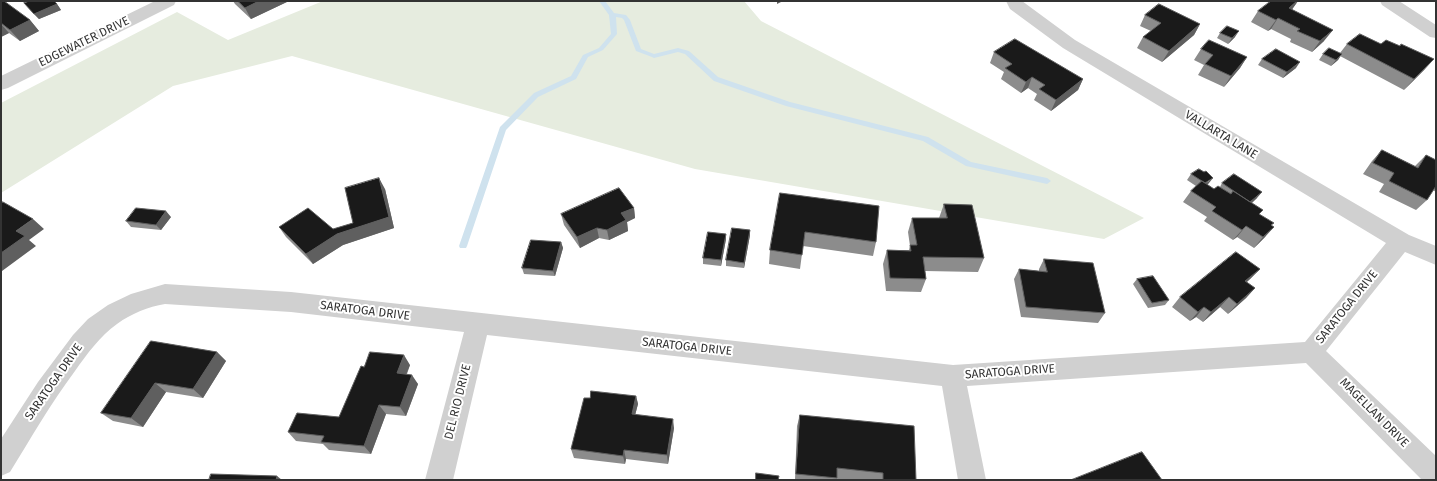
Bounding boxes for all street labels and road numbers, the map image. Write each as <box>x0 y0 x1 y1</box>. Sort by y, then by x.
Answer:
street label: EDGEWATER DRIVE <box>36 14 132 70</box>
street label: VALLARTA LANE <box>1182 108 1260 162</box>
street label: SARATOGA DRIVE <box>1313 267 1381 347</box>
street label: SARATOGA DRIVE <box>319 298 411 324</box>
street label: SARATOGA DRIVE <box>641 335 733 359</box>
street label: SARATOGA DRIVE <box>22 341 86 423</box>
street label: SARATOGA DRIVE <box>964 362 1056 382</box>
street label: DEL RIO DRIVE <box>442 363 474 441</box>
street label: MAGELLAN DRIVE <box>1336 375 1412 451</box>

